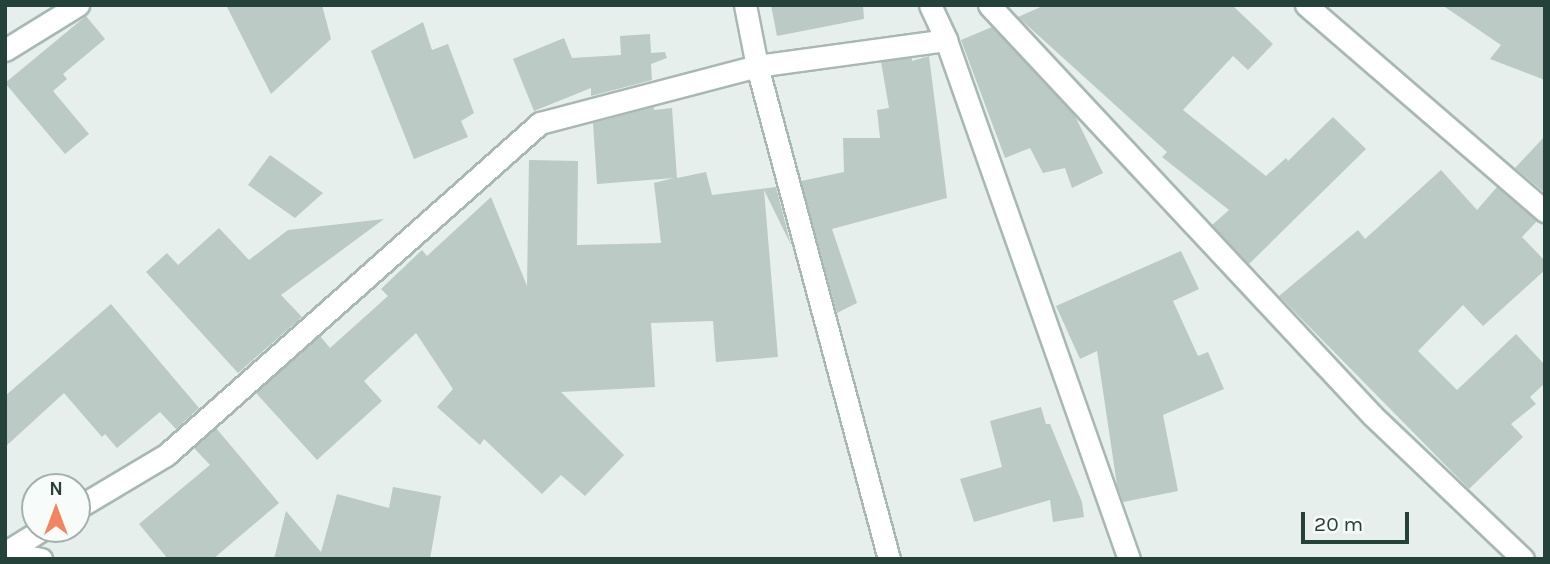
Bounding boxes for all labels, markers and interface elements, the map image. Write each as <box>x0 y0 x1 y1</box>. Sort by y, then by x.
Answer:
north arrow <box>21 473 91 543</box>
text: N <box>49 478 63 500</box>
scale bar <box>1305 498 1414 542</box>
text: 20 m <box>1314 512 1363 536</box>

